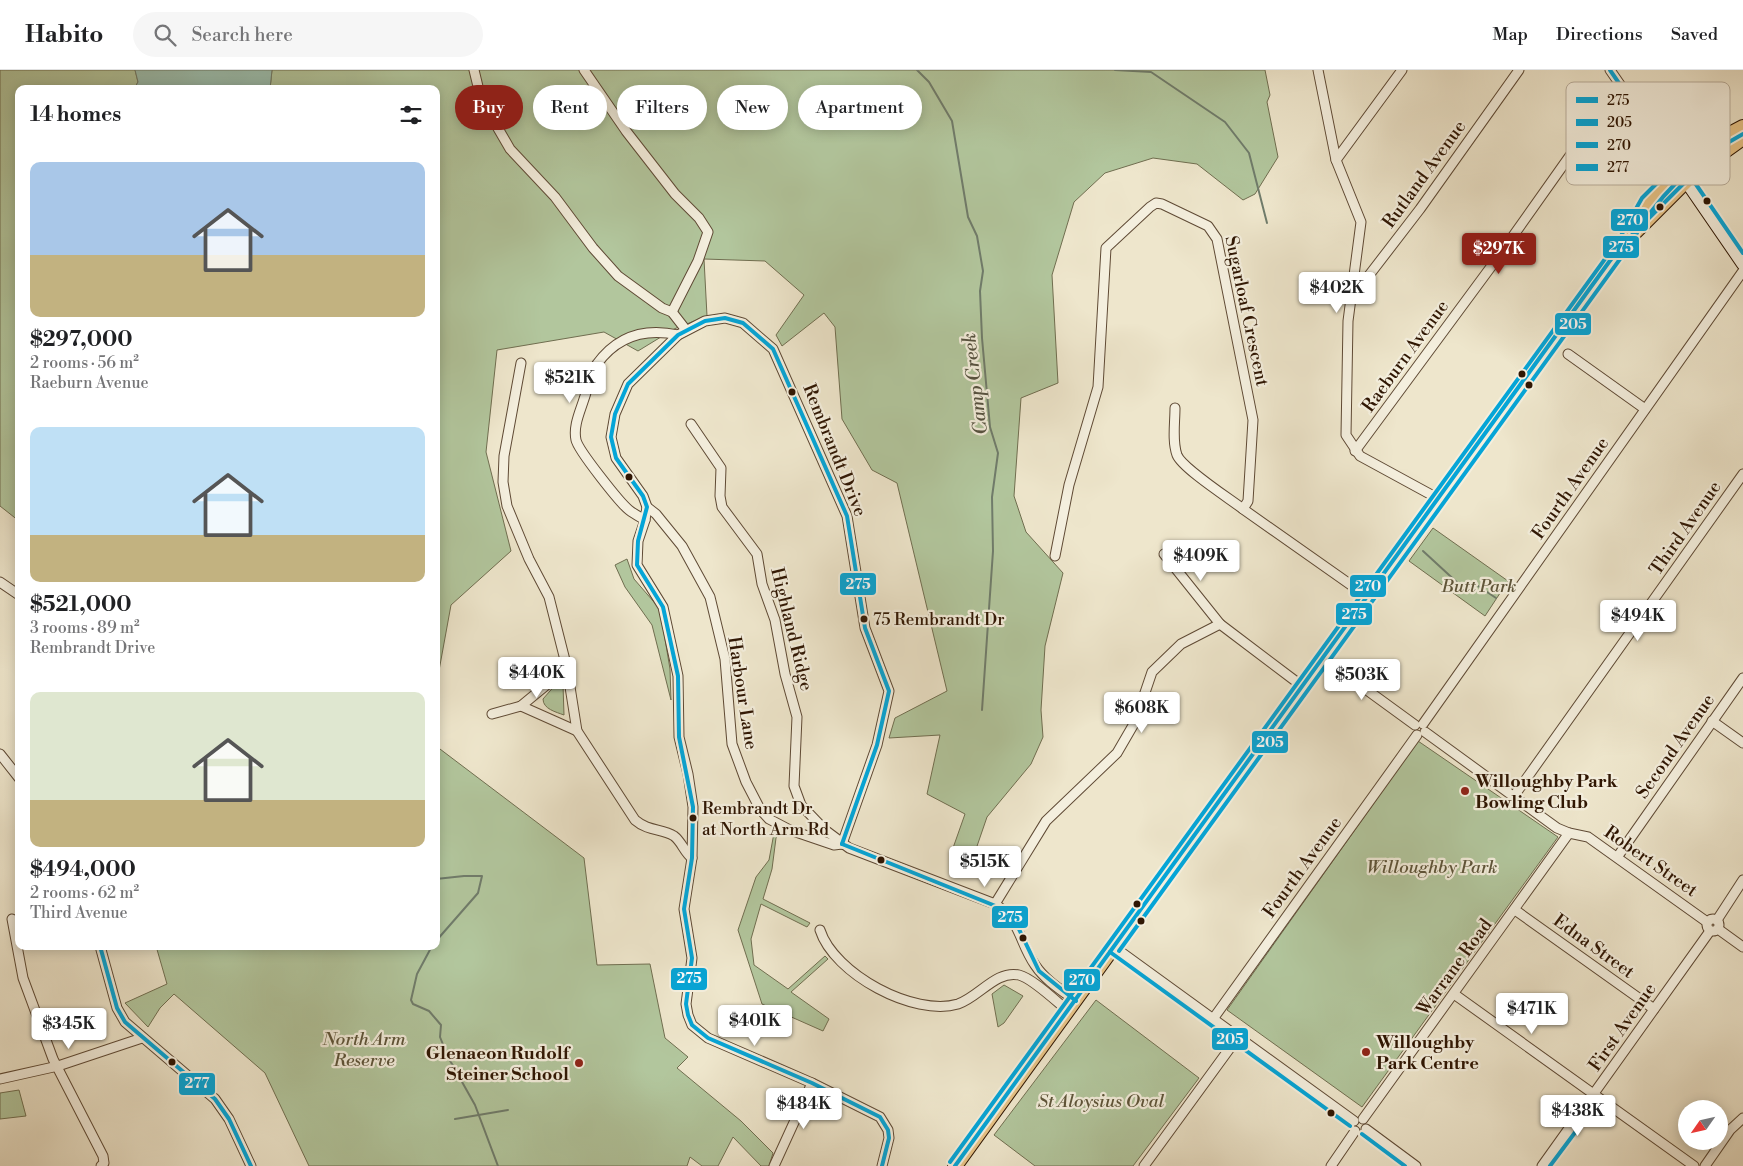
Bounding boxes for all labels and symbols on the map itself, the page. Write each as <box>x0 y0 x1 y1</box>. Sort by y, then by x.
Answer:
legend <box>1566 82 1730 185</box>
text: 275 <box>1607 92 1630 110</box>
text: 205 <box>1607 114 1632 132</box>
street label: Rutland Avenue <box>1378 116 1471 233</box>
text: 270 <box>1607 137 1631 155</box>
text: 277 <box>1607 159 1629 177</box>
unlabelled marker <box>1702 196 1712 206</box>
unlabelled marker <box>1655 202 1665 212</box>
line badge: 270 <box>1610 208 1649 232</box>
text: 270 <box>1617 212 1643 230</box>
pin: $297K <box>1464 232 1534 275</box>
street label: Sugarloaf Crescent <box>1219 234 1274 389</box>
line badge: 275 <box>1602 235 1640 259</box>
text: 275 <box>1608 239 1634 257</box>
pin: $402K <box>1302 272 1372 314</box>
street label: Raeburn Avenue <box>1357 296 1454 417</box>
line badge: 205 <box>1554 312 1592 336</box>
text: 205 <box>1559 316 1587 334</box>
water label: Camp Creek <box>957 332 993 436</box>
pin: $521K <box>535 362 605 404</box>
unlabelled marker <box>1517 369 1527 379</box>
street label: Rembrandt Drive <box>797 380 872 520</box>
unlabelled marker <box>1524 380 1534 390</box>
unlabelled marker <box>787 387 797 397</box>
street label: Fourth Avenue <box>1527 433 1614 544</box>
unlabelled marker <box>624 472 634 482</box>
street label: Third Avenue <box>1644 477 1726 580</box>
pin: $409K <box>1166 540 1236 582</box>
street label: Highland Ridge <box>765 565 818 693</box>
line badge: 275 <box>839 572 877 596</box>
line badge: 270 <box>1349 574 1387 598</box>
park label: Butt Park <box>1441 575 1516 598</box>
text: 275 <box>845 576 871 594</box>
text: 270 <box>1355 578 1381 596</box>
pin: $494K <box>1603 600 1673 642</box>
line badge: 275 <box>1335 602 1373 626</box>
text: 275 <box>1341 606 1367 624</box>
place label: 75 Rembrandt Dr <box>873 609 1005 631</box>
marker: 75 Rembrandt Dr <box>859 614 869 624</box>
street label: Harbour Lane <box>722 635 763 751</box>
pin: $440K <box>502 656 572 699</box>
pin: $503K <box>1327 658 1397 701</box>
street label: Second Avenue <box>1631 689 1720 803</box>
pin: $608K <box>1107 692 1177 734</box>
line badge: 205 <box>1251 730 1289 754</box>
text: 205 <box>1256 734 1284 752</box>
place label: Willoughby Park Bowling Club <box>1474 770 1618 814</box>
marker: Willoughby Park Bowling Club <box>1459 785 1471 797</box>
place label: Rembrandt Dr at North Arm Rd <box>702 798 829 841</box>
street label: Fourth Avenue <box>1258 812 1347 922</box>
marker: Rembrandt Dr at North Arm Rd <box>688 813 698 823</box>
street label: Robert Street <box>1599 821 1702 902</box>
pin: $515K <box>950 846 1020 888</box>
unlabelled marker <box>876 855 886 865</box>
park label: Willoughby Park <box>1366 856 1498 879</box>
unlabelled marker <box>1132 899 1142 909</box>
line badge: 275 <box>991 905 1029 929</box>
text: 275 <box>997 909 1023 927</box>
street label: Edna Street <box>1548 909 1639 984</box>
street label: Warrane Road <box>1411 914 1498 1021</box>
unlabelled marker <box>1136 916 1146 926</box>
unlabelled marker <box>1018 933 1028 943</box>
line badge: 275 <box>670 967 708 991</box>
line badge: 270 <box>1063 968 1101 992</box>
text: 275 <box>676 970 702 988</box>
text: 270 <box>1069 972 1095 990</box>
street label: First Avenue <box>1584 979 1661 1076</box>
pin: $471K <box>1497 992 1567 1035</box>
pin: $401K <box>720 1004 790 1047</box>
pin: $345K <box>34 1008 104 1050</box>
line badge: 205 <box>1211 1027 1249 1051</box>
park label: North Arm Reserve <box>321 1028 406 1072</box>
text: 205 <box>1216 1031 1244 1049</box>
place label: Willoughby Park Centre <box>1375 1031 1479 1075</box>
place label: Glenaeon Rudolf Steiner School <box>426 1042 572 1086</box>
marker: Willoughby Park Centre <box>1360 1046 1372 1058</box>
unlabelled marker <box>167 1057 177 1067</box>
marker: Glenaeon Rudolf Steiner School <box>573 1057 585 1069</box>
line badge: 277 <box>178 1072 216 1096</box>
text: 277 <box>185 1075 210 1093</box>
pin: $484K <box>769 1088 839 1130</box>
park label: St Aloysius Oval <box>1038 1090 1165 1113</box>
pin: $438K <box>1543 1094 1613 1137</box>
north arrow <box>1678 1100 1728 1150</box>
unlabelled marker <box>1326 1108 1336 1118</box>

